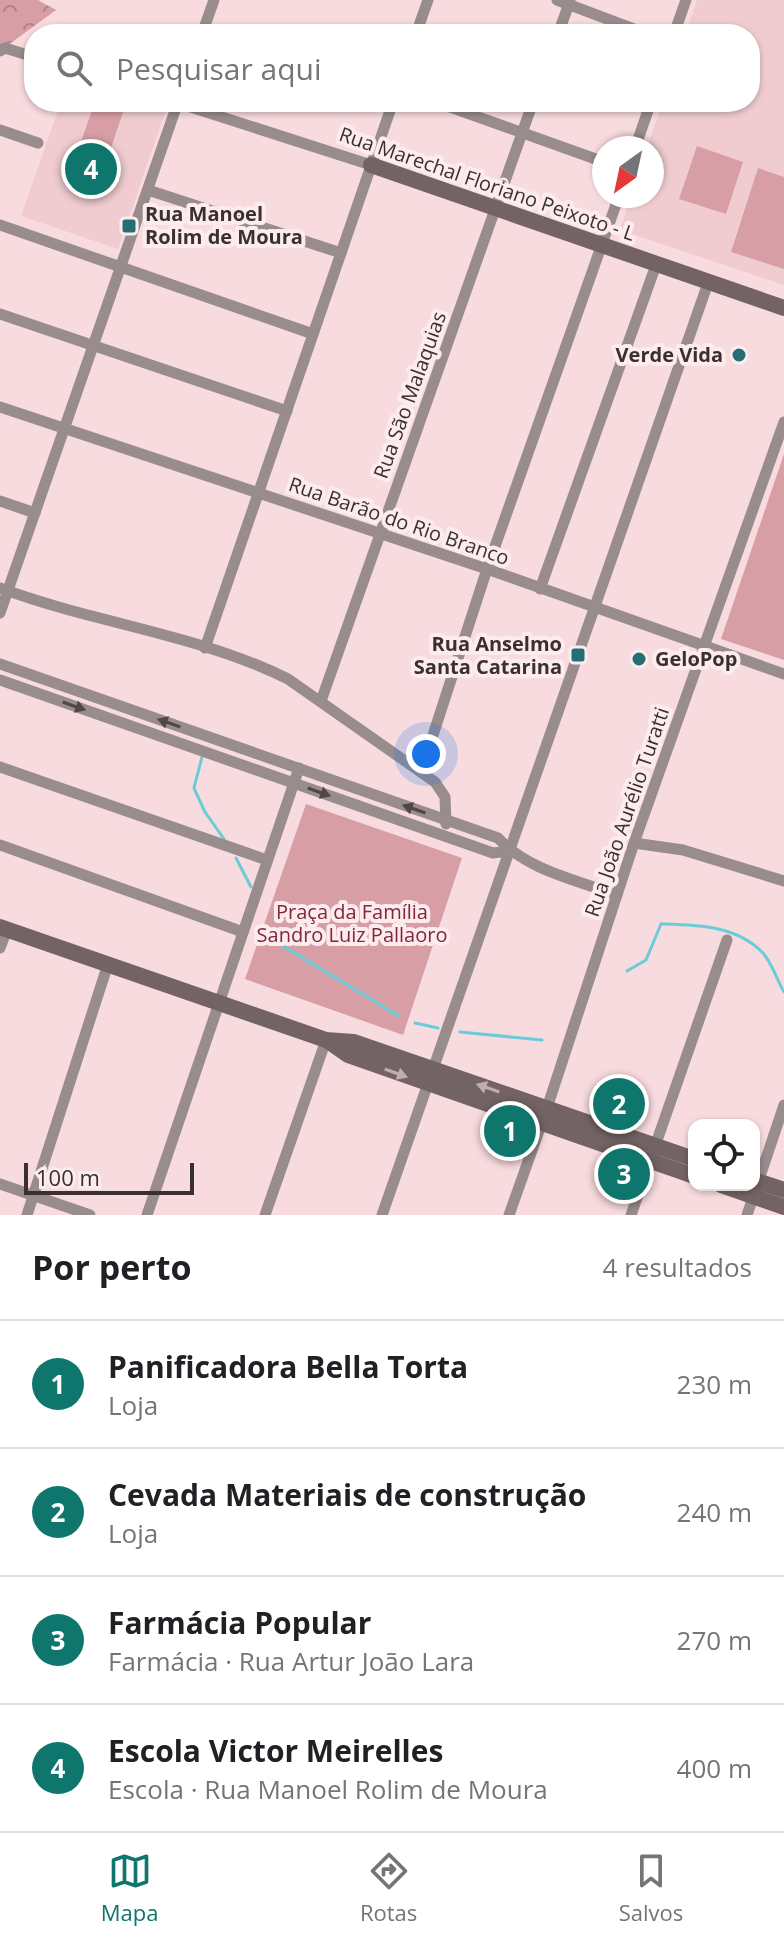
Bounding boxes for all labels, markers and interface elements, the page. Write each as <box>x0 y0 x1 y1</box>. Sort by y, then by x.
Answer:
search box <box>24 24 760 112</box>
icon: search <box>52 46 96 90</box>
text: Pesquisar aqui <box>116 48 322 89</box>
street label: Rua Marechal Floriano Peixoto - L <box>336 120 639 247</box>
north arrow <box>592 136 664 208</box>
pin: 4 <box>65 139 117 199</box>
place label: Rua Manoel Rolim de Moura <box>145 200 303 250</box>
marker: Rua Manoel Rolim de Moura <box>120 217 138 235</box>
street label: Rua São Malaquias <box>367 308 452 482</box>
place label: Verde Vida <box>616 341 723 368</box>
marker: Verde Vida <box>730 346 748 364</box>
street label: Rua Barão do Rio Branco <box>285 470 513 571</box>
place label: Rua Anselmo Santa Catarina <box>414 630 562 680</box>
place label: GeloPop <box>655 645 737 672</box>
marker: Rua Anselmo Santa Catarina <box>569 646 587 664</box>
marker: GeloPop <box>630 650 648 668</box>
one-way arrow <box>62 701 86 713</box>
street label: Rua João Aurélio Turatti <box>578 703 675 920</box>
one-way arrow <box>157 716 181 729</box>
your location <box>406 734 446 774</box>
one-way arrow <box>307 787 331 799</box>
one-way arrow <box>402 802 426 814</box>
park label: Praça da Família Sandro Luiz Pallaoro <box>257 898 447 948</box>
one-way arrow <box>385 1067 409 1079</box>
pin: 2 <box>593 1074 645 1134</box>
one-way arrow <box>476 1082 500 1094</box>
pin: 1 <box>484 1101 536 1161</box>
map controls <box>688 1119 760 1191</box>
button: locate <box>688 1119 760 1191</box>
pin: 3 <box>598 1144 650 1204</box>
scale bar <box>24 1159 194 1195</box>
text: 100 m <box>36 1162 100 1192</box>
text: Por perto <box>32 1244 192 1290</box>
text: 4 resultados <box>603 1249 752 1285</box>
text: Panificadora Bella Torta <box>108 1346 468 1387</box>
text: 1 <box>51 1366 65 1402</box>
text: 230 m <box>677 1366 752 1402</box>
text: Loja <box>108 1387 158 1423</box>
text: Cevada Materiais de construção <box>108 1474 586 1515</box>
text: 2 <box>51 1494 65 1530</box>
text: 240 m <box>677 1494 752 1530</box>
text: Loja <box>108 1515 158 1551</box>
text: Farmácia Popular <box>108 1602 371 1643</box>
text: 3 <box>51 1622 65 1658</box>
text: 270 m <box>677 1622 752 1658</box>
text: Farmácia · Rua Artur João Lara <box>108 1643 474 1679</box>
text: Escola Victor Meirelles <box>108 1730 443 1771</box>
text: 4 <box>51 1750 65 1786</box>
text: 400 m <box>677 1750 752 1786</box>
text: Escola · Rua Manoel Rolim de Moura <box>108 1771 548 1807</box>
tab: Mapa <box>101 1849 158 1927</box>
tab: Rotas <box>360 1849 417 1927</box>
tab: Salvos <box>619 1849 683 1927</box>

